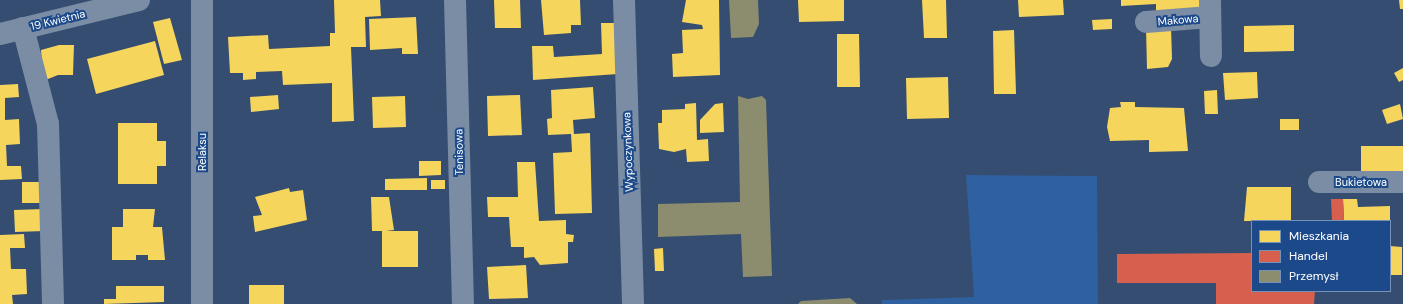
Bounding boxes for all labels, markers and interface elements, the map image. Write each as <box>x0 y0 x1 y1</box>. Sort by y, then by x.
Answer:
street label: 19 Kwietnia <box>29 7 87 33</box>
street label: Makowa <box>1157 12 1199 28</box>
street label: Wypoczynkowa <box>620 112 636 192</box>
street label: Tenisowa <box>452 129 466 175</box>
street label: Relaksu <box>195 133 209 171</box>
street label: Bukietowa <box>1335 175 1387 189</box>
legend <box>1251 220 1391 292</box>
text: Mieszkania <box>1289 228 1349 244</box>
text: Handel <box>1289 248 1328 264</box>
text: Przemysł <box>1289 268 1339 284</box>

